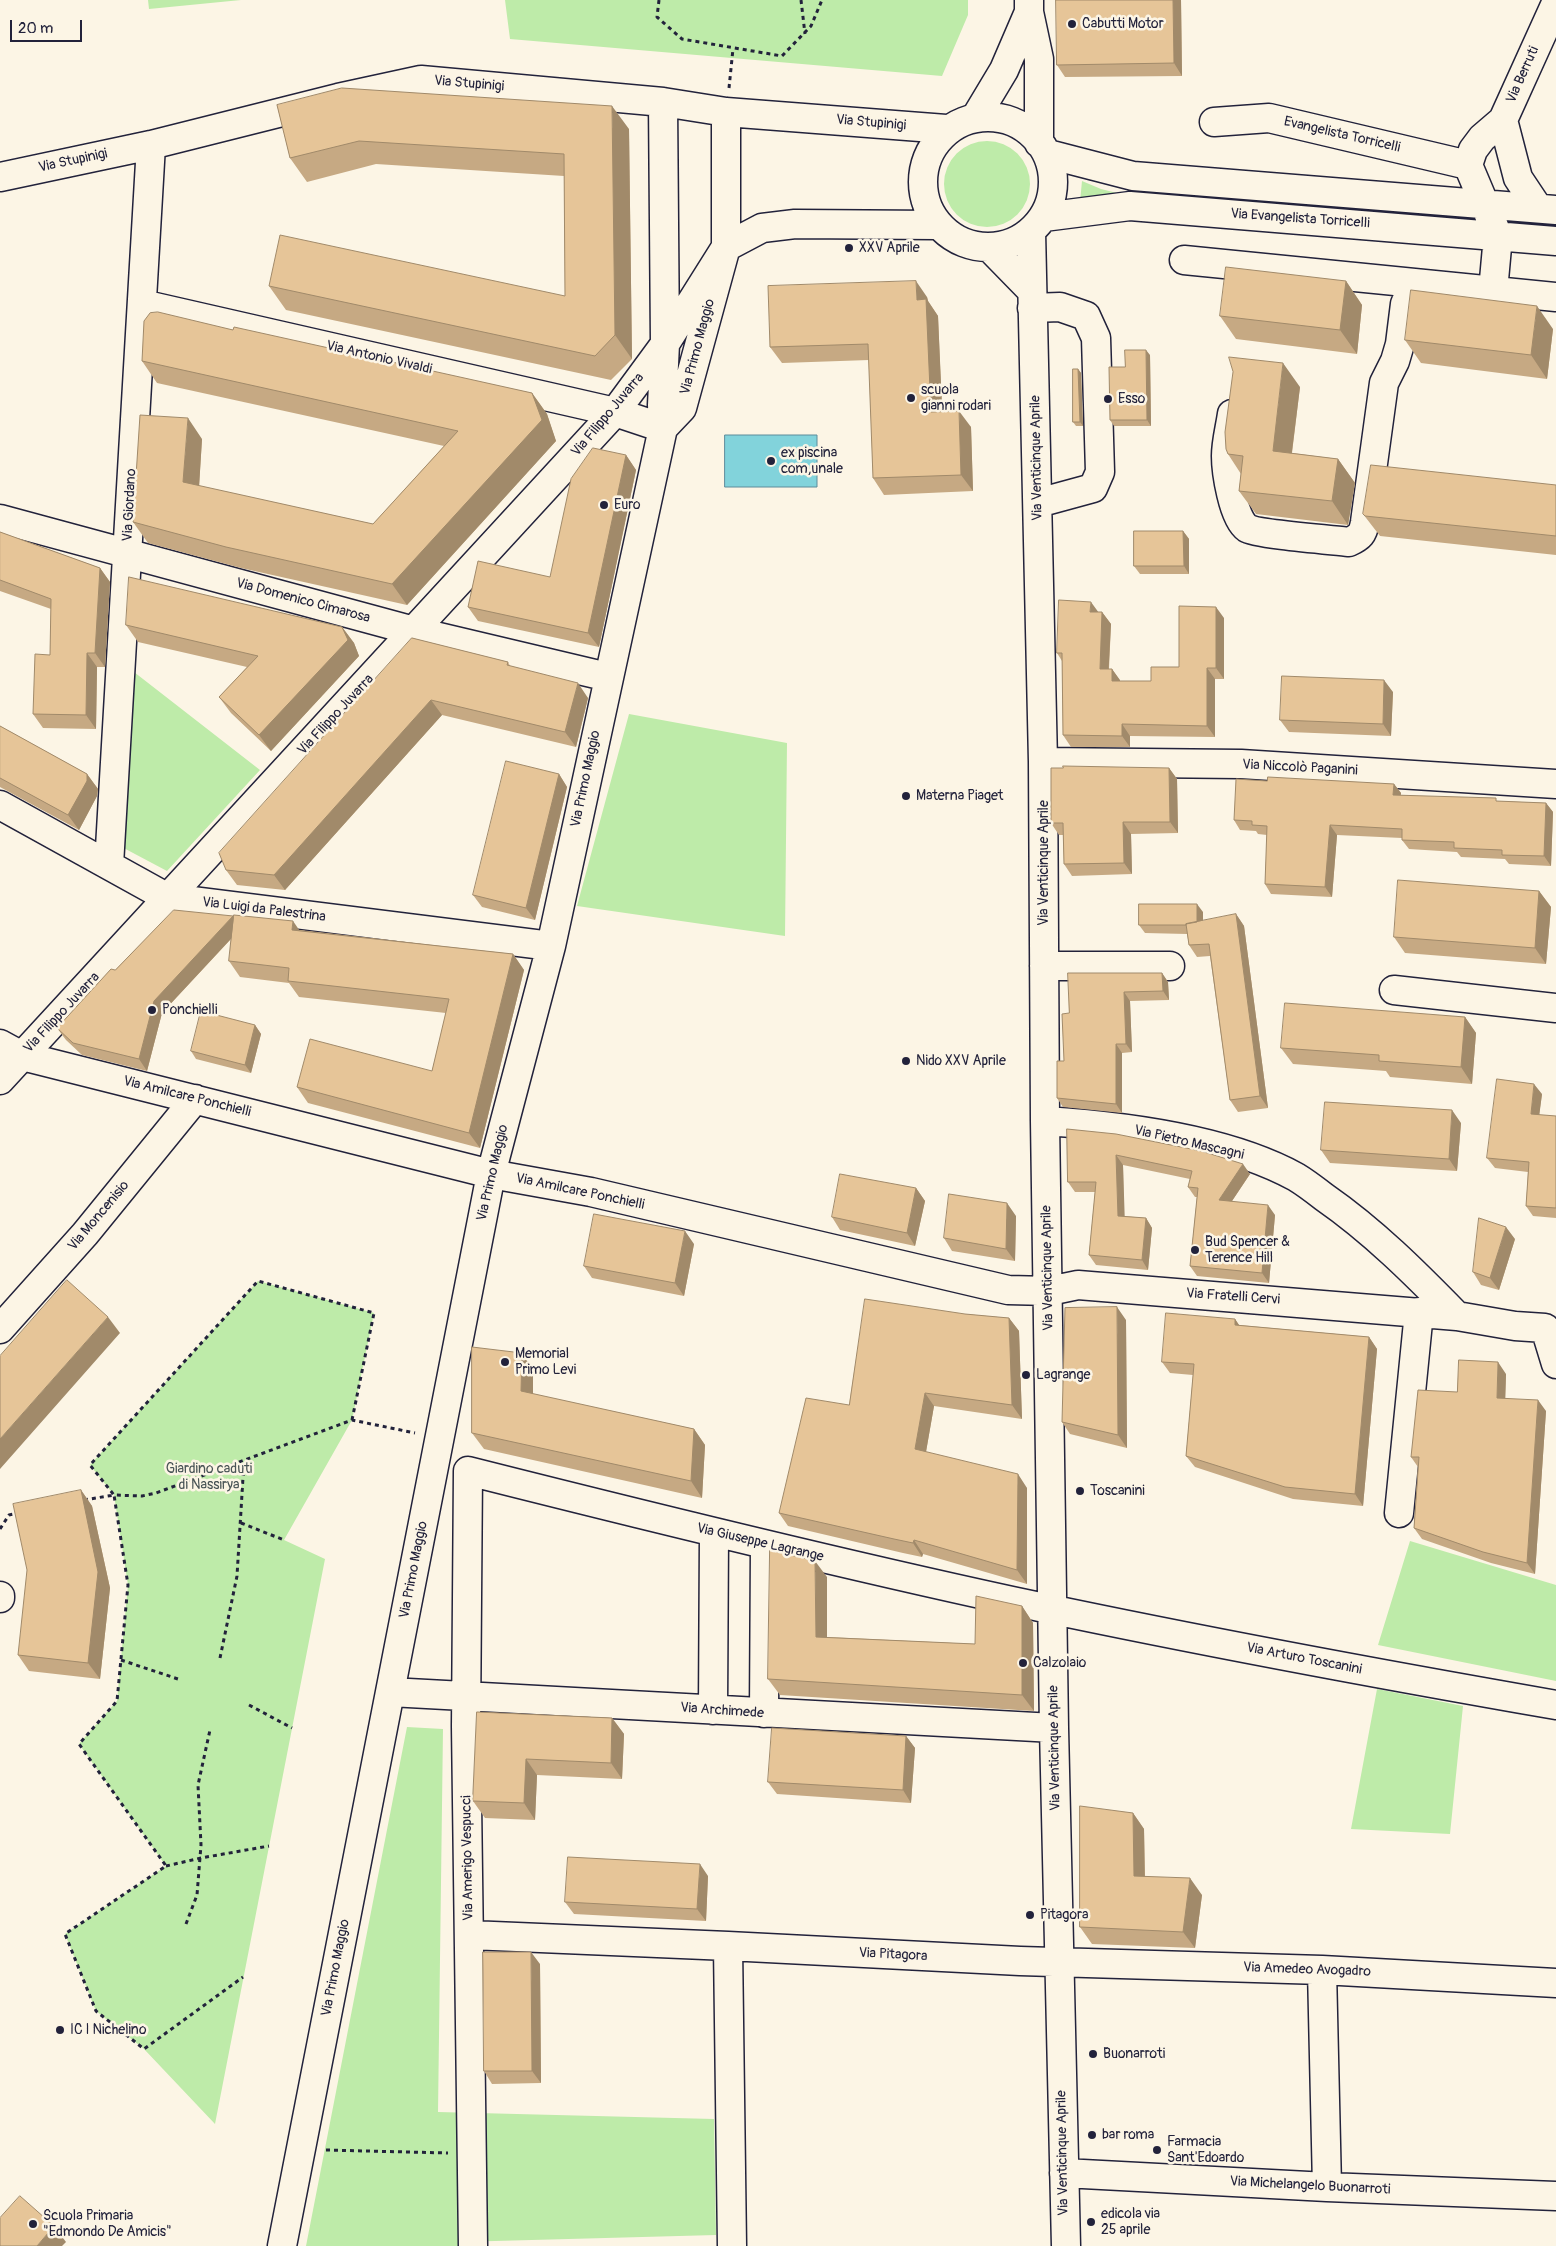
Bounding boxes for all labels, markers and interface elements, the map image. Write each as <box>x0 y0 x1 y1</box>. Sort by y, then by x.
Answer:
scale bar <box>12 10 85 42</box>
place label: Cabutti Motor <box>1082 16 1164 32</box>
marker: Cabutti Motor <box>1066 18 1078 30</box>
text: 20 m <box>18 19 53 38</box>
street label: Via Berruti <box>1503 44 1543 106</box>
street label: Via Stupinigi <box>433 73 505 95</box>
street label: Via Stupinigi <box>835 112 907 134</box>
street label: Evangelista Torricelli <box>1282 113 1402 157</box>
street label: Via Stupinigi <box>37 145 109 177</box>
street label: Via Evangelista Torricelli <box>1230 206 1370 232</box>
place label: XXV Aprile <box>859 240 920 256</box>
marker: XXV Aprile <box>843 242 855 254</box>
street label: Via Primo Maggio <box>677 297 719 397</box>
street label: Via Antonio Vivaldi <box>324 338 434 378</box>
street label: Via Filippo Juvarra <box>568 370 648 460</box>
place label: scuola gianni rodari <box>921 382 991 414</box>
place label: Esso <box>1118 391 1145 407</box>
marker: scuola gianni rodari <box>905 392 917 404</box>
marker: Esso <box>1102 393 1114 405</box>
street label: Via Venticinque Aprile <box>1028 395 1046 521</box>
place label: ex piscina com,unale <box>781 445 843 478</box>
marker: ex piscina com,unale <box>765 455 777 467</box>
street label: Via Giordano <box>120 468 140 542</box>
place label: Euro <box>614 497 641 513</box>
marker: Euro <box>598 499 610 511</box>
street label: Via Domenico Cimarosa <box>234 575 372 627</box>
street label: Via Filippo Juvarra <box>294 671 378 759</box>
street label: Via Primo Maggio <box>568 729 604 829</box>
street label: Via Niccolò Paganini <box>1242 757 1358 779</box>
place label: Materna Piaget <box>916 788 1003 804</box>
marker: Materna Piaget <box>900 790 912 802</box>
street label: Via Venticinque Aprile <box>1036 800 1052 926</box>
street label: Via Luigi da Palestrina <box>201 894 327 926</box>
street label: Via Filippo Juvarra <box>20 969 104 1057</box>
place label: Ponchielli <box>162 1002 217 1018</box>
marker: Ponchielli <box>146 1004 158 1016</box>
place label: Nido XXV Aprile <box>916 1053 1006 1069</box>
marker: Nido XXV Aprile <box>900 1055 912 1067</box>
street label: Via Amilcare Ponchielli <box>121 1073 253 1121</box>
street label: Via Pietro Mascagni <box>1132 1122 1246 1164</box>
street label: Via Primo Maggio <box>474 1123 512 1223</box>
street label: Via Amilcare Ponchielli <box>514 1170 646 1214</box>
street label: Via Moncenisio <box>65 1178 133 1254</box>
street label: Via Venticinque Aprile <box>1039 1205 1057 1331</box>
place label: Bud Spencer & Terence Hill <box>1205 1234 1290 1266</box>
marker: Bud Spencer & Terence Hill <box>1189 1244 1201 1256</box>
street label: Via Fratelli Cervi <box>1186 1285 1280 1309</box>
place label: Memorial Primo Levi <box>515 1346 576 1378</box>
marker: Memorial Primo Levi <box>499 1356 511 1368</box>
place label: Lagrange <box>1036 1367 1090 1383</box>
marker: Lagrange <box>1020 1369 1032 1381</box>
park label: Giardino caduti di Nassirya <box>166 1461 252 1494</box>
place label: Toscanini <box>1090 1483 1145 1499</box>
marker: Toscanini <box>1074 1485 1086 1497</box>
street label: Via Primo Maggio <box>396 1520 432 1620</box>
street label: Via Giuseppe Lagrange <box>695 1520 825 1566</box>
street label: Via Arturo Toscanini <box>1245 1640 1363 1678</box>
place label: Calzolaio <box>1033 1655 1086 1671</box>
marker: Calzolaio <box>1017 1657 1029 1669</box>
street label: Via Venticinque Aprile <box>1046 1685 1064 1811</box>
street label: Via Archimede <box>680 1700 764 1722</box>
street label: Via Amerigo Vespucci <box>459 1795 477 1921</box>
place label: Pitagora <box>1040 1907 1088 1923</box>
marker: Pitagora <box>1024 1909 1036 1921</box>
street label: Via Primo Maggio <box>318 1918 354 2018</box>
street label: Via Pitagora <box>858 1945 928 1965</box>
street label: Via Amedeo Avogadro <box>1243 1959 1371 1981</box>
place label: IC I Nichelino <box>70 2022 147 2038</box>
marker: IC I Nichelino <box>54 2024 66 2036</box>
place label: Buonarroti <box>1103 2046 1165 2062</box>
marker: Buonarroti <box>1087 2048 1099 2060</box>
street label: Via Venticinque Aprile <box>1054 2090 1072 2216</box>
place label: bar roma <box>1102 2127 1154 2143</box>
marker: bar roma <box>1086 2129 1098 2141</box>
place label: Farmacia Sant'Edoardo <box>1167 2134 1244 2166</box>
marker: Farmacia Sant'Edoardo <box>1151 2144 1163 2156</box>
street label: Via Michelangelo Buonarroti <box>1229 2173 1391 2199</box>
place label: edicola via 25 aprile <box>1101 2206 1160 2238</box>
place label: Scuola Primaria "Edmondo De Amicis" <box>43 2208 172 2240</box>
marker: edicola via 25 aprile <box>1085 2216 1097 2228</box>
marker: Scuola Primaria "Edmondo De Amicis" <box>27 2218 39 2230</box>

